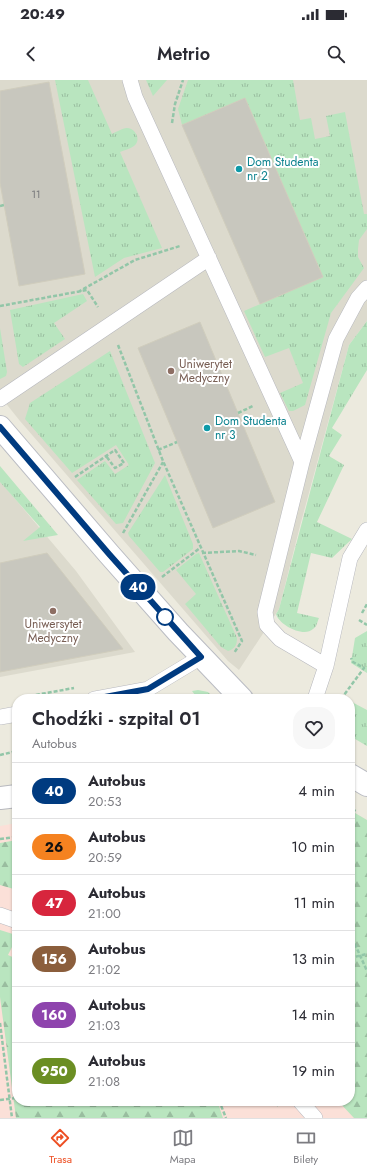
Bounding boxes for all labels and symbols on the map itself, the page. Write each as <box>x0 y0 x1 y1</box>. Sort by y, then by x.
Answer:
place label: Dom Studenta nr 2 <box>247 153 319 185</box>
marker: Dom Studenta nr 2 <box>234 164 244 174</box>
house number: 11 <box>32 187 41 202</box>
place label: Uniwerytet Medyczny <box>179 355 232 387</box>
marker: Uniwerytet Medyczny <box>166 366 176 376</box>
place label: Dom Studenta nr 3 <box>215 412 287 444</box>
marker: Dom Studenta nr 3 <box>202 423 212 433</box>
line badge: 40 <box>120 574 156 600</box>
marker: Uniwersytet Medyczny <box>48 606 58 616</box>
unlabelled marker <box>156 608 174 626</box>
place label: Uniwersytet Medyczny <box>24 615 82 647</box>

